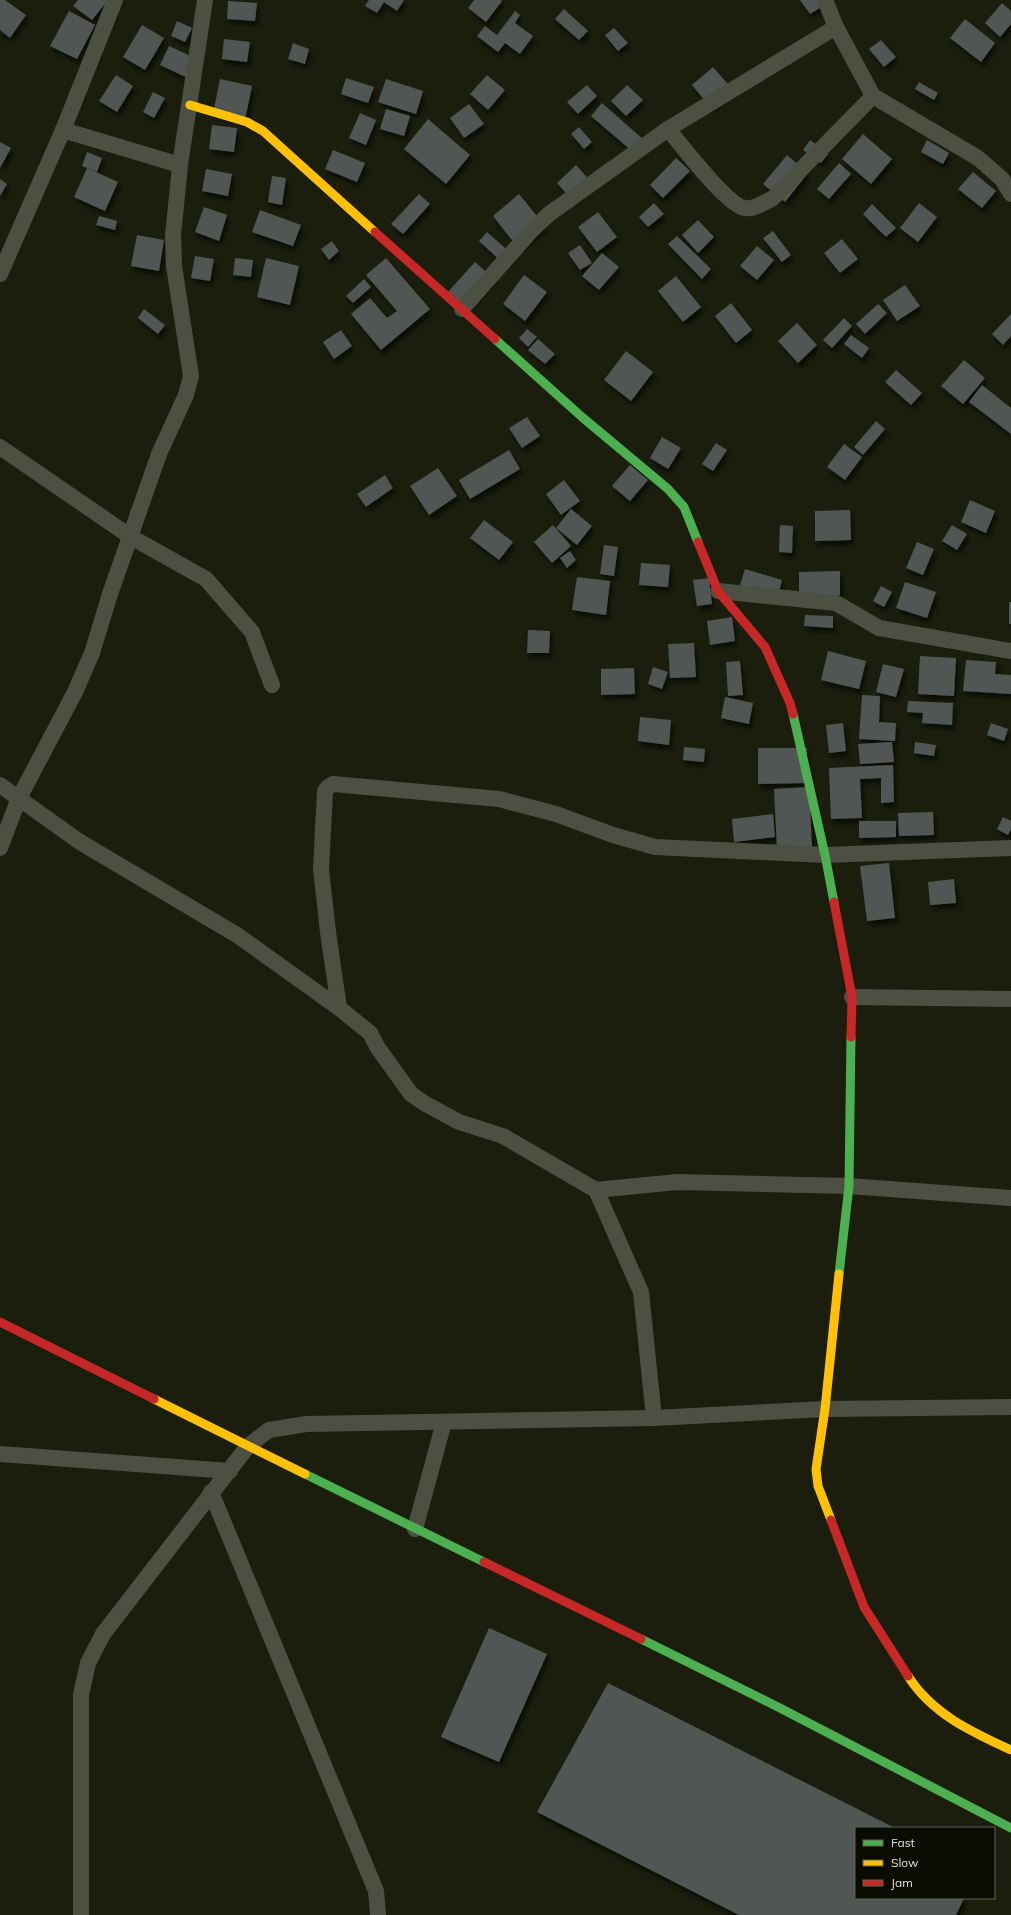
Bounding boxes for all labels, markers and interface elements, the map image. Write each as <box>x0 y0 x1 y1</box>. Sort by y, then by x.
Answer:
legend <box>855 1827 995 1899</box>
text: Fast <box>891 1835 915 1850</box>
text: Slow <box>891 1855 919 1870</box>
text: Jam <box>891 1875 913 1890</box>

